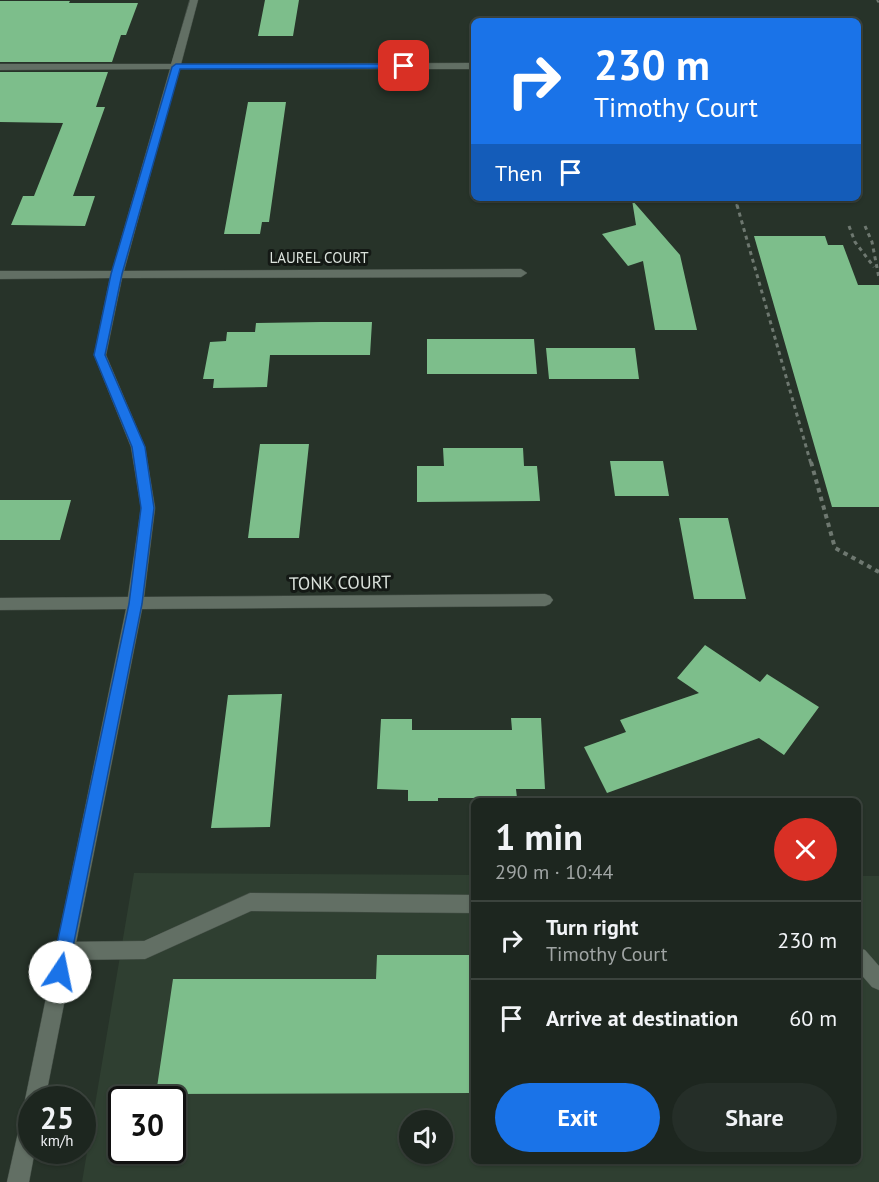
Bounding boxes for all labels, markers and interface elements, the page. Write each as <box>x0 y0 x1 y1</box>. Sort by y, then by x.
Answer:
text: 230 m <box>594 37 710 92</box>
pin <box>378 40 429 91</box>
icon: right <box>495 42 573 120</box>
icon: arrive <box>387 49 420 82</box>
text: Timothy Court <box>594 90 758 124</box>
icon: arrive <box>554 156 587 189</box>
text: Then <box>495 159 542 187</box>
street label: LAUREL COURT <box>269 248 369 267</box>
street label: TONK COURT <box>289 570 391 595</box>
text: 1 min <box>495 813 583 860</box>
button: close <box>774 818 837 881</box>
text: 290 m · 10:44 <box>495 859 613 885</box>
text: Turn right <box>546 913 638 941</box>
icon: right <box>495 924 528 957</box>
text: 230 m <box>777 926 837 954</box>
position arrow <box>28 940 92 1004</box>
text: Timothy Court <box>546 941 667 967</box>
icon: arrive <box>495 1002 528 1035</box>
text: Arrive at destination <box>546 1004 738 1032</box>
text: 60 m <box>789 1004 837 1032</box>
button: Exit <box>495 1083 660 1152</box>
button: Share <box>672 1083 837 1152</box>
speed limit sign: 30 <box>108 1086 186 1164</box>
text: 25 <box>40 1098 74 1137</box>
map controls <box>399 1110 453 1164</box>
button: sound <box>399 1110 453 1164</box>
text: km/h <box>41 1131 73 1150</box>

